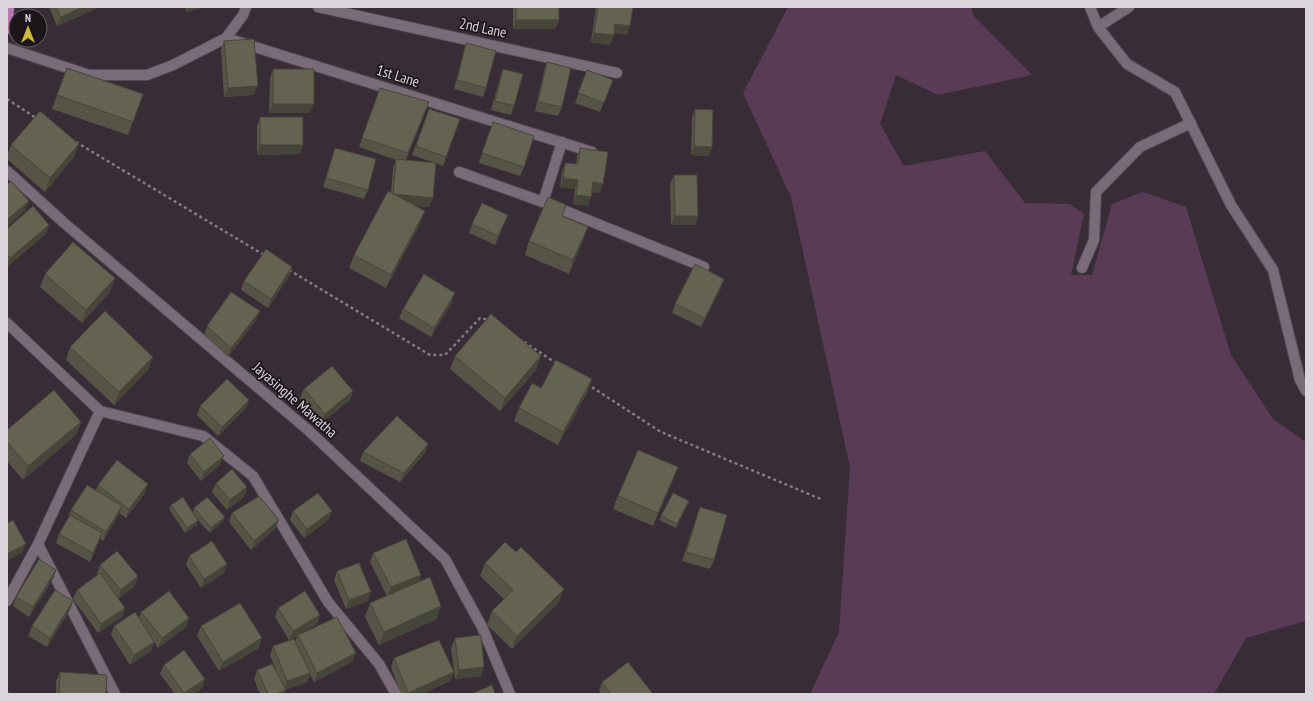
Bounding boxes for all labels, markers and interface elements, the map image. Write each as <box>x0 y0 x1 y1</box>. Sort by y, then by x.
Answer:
north arrow <box>8 8 48 48</box>
text: N <box>25 11 31 25</box>
street label: 2nd Lane <box>458 13 508 42</box>
street label: 1st Lane <box>374 60 422 91</box>
street label: Jayasinghe Mawatha <box>248 357 341 441</box>

